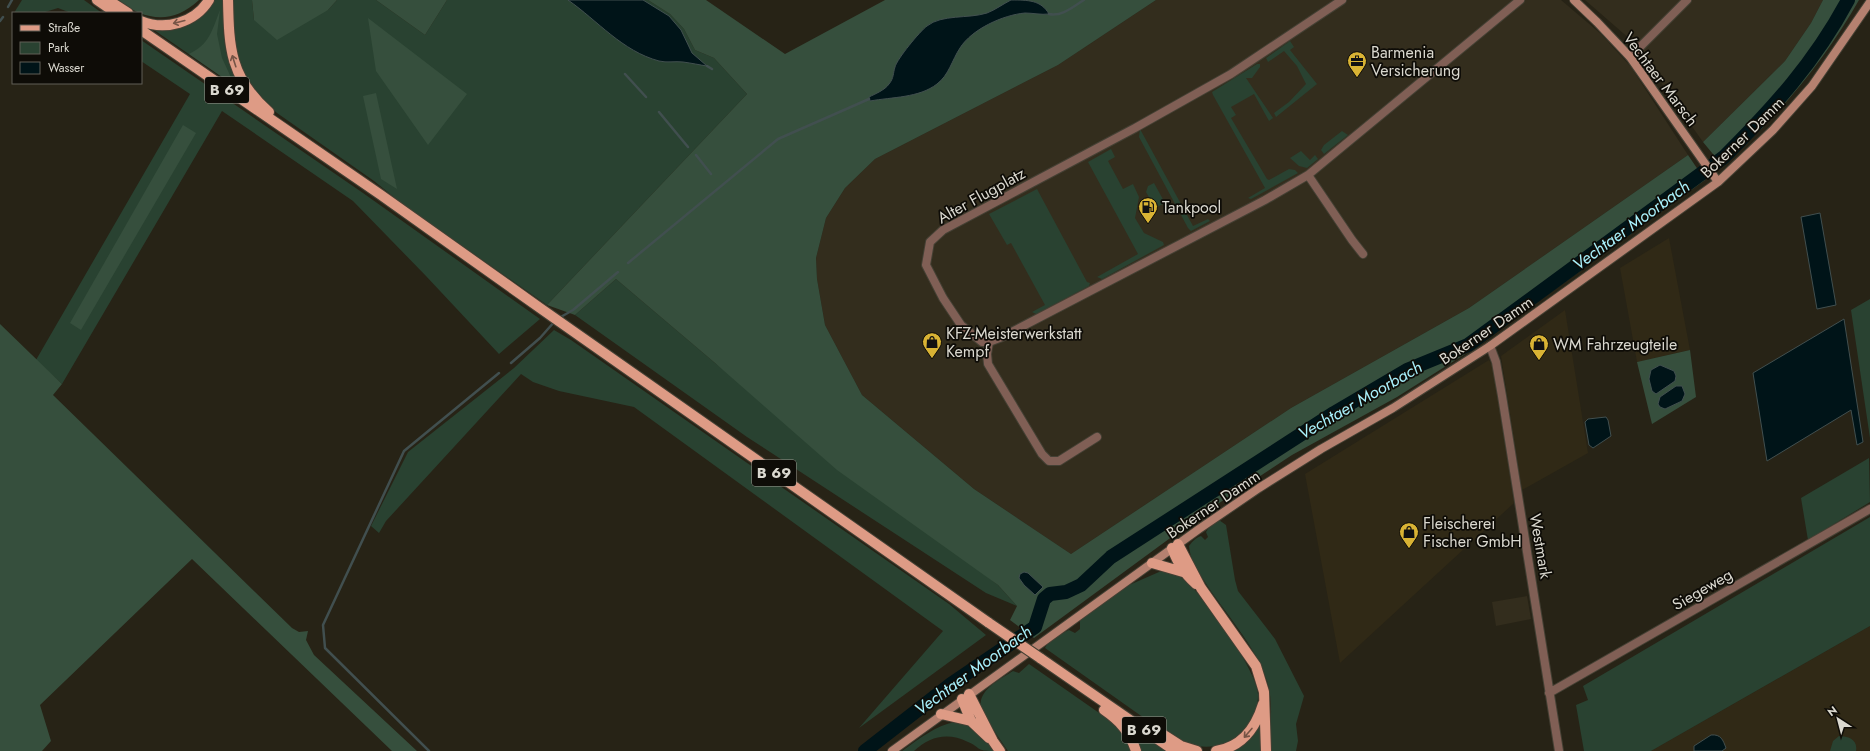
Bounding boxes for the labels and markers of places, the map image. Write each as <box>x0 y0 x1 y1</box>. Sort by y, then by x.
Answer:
place label: Barmenia Versicherung <box>1371 41 1460 82</box>
office icon: Barmenia Versicherung <box>1346 50 1368 78</box>
fuel station icon: Tankpool <box>1137 196 1159 224</box>
place label: Tankpool <box>1162 196 1221 219</box>
place label: KFZ-Meisterwerkstatt Kempf <box>946 322 1082 363</box>
shop icon: KFZ-Meisterwerkstatt Kempf <box>921 331 943 359</box>
shop icon: WM Fahrzeugteile <box>1528 333 1550 361</box>
place label: WM Fahrzeugteile <box>1553 333 1677 356</box>
place label: Fleischerei Fischer GmbH <box>1423 512 1522 553</box>
shop icon: Fleischerei Fischer GmbH <box>1398 521 1420 549</box>

